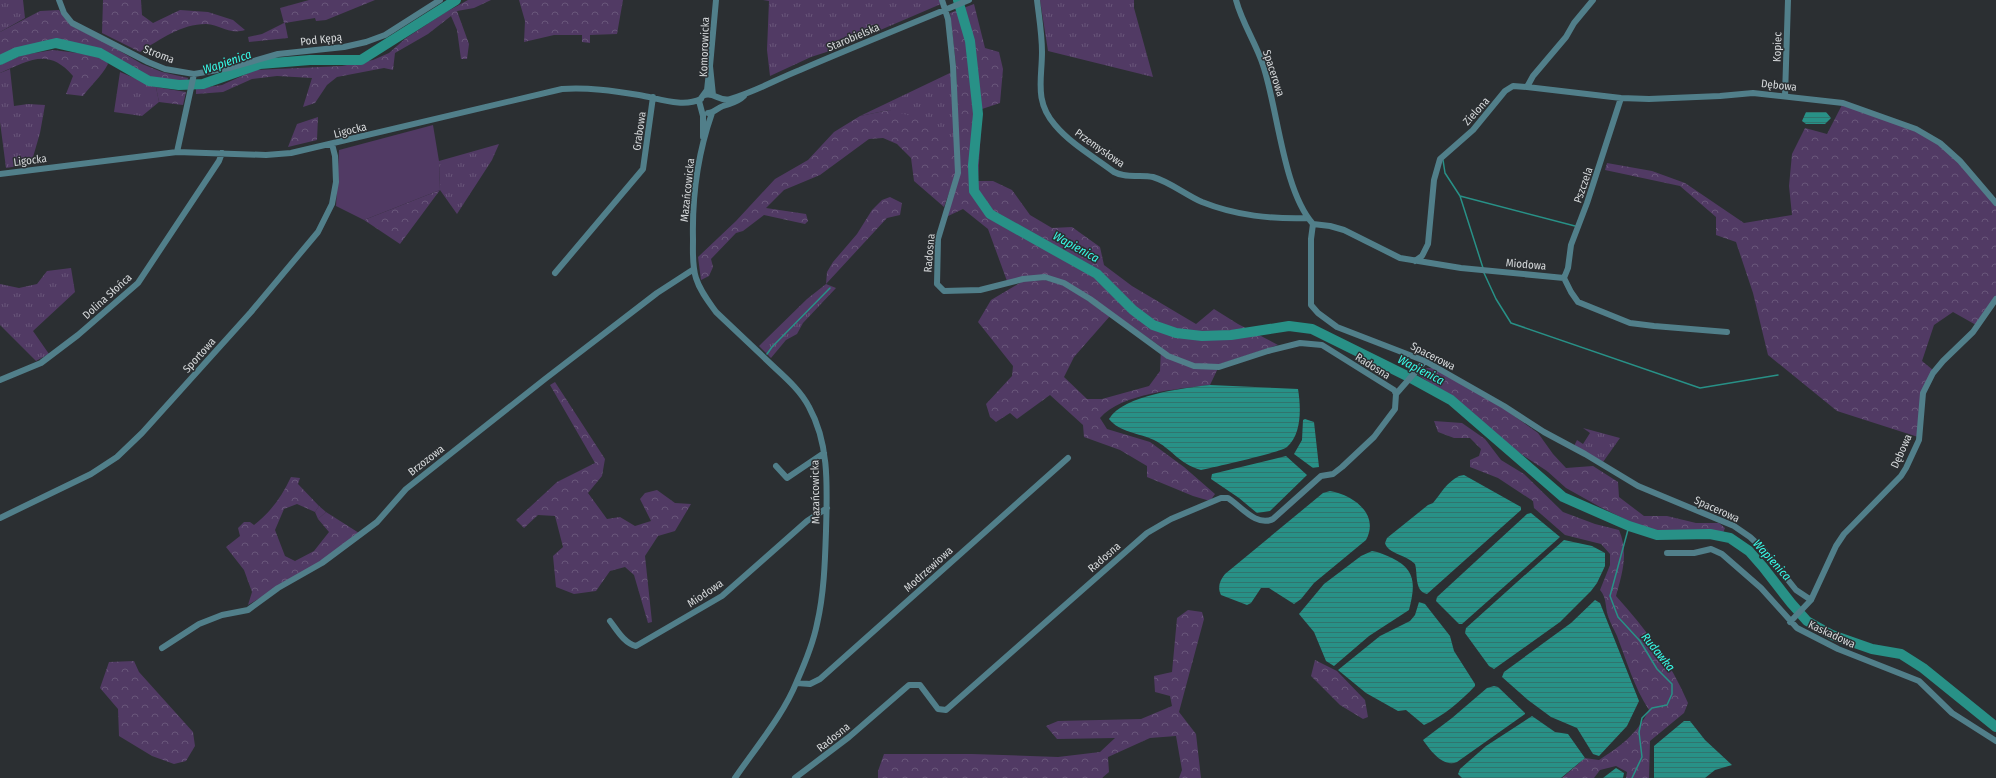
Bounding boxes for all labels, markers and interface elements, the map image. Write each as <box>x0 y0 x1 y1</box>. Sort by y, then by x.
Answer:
street label: Komorowicka <box>697 17 712 77</box>
street label: Starobielska <box>825 21 881 54</box>
street label: Pod Kępą <box>299 30 343 49</box>
street label: Kopiec <box>1770 31 1785 62</box>
street label: Stroma <box>141 43 176 66</box>
water label: Wapienica <box>201 47 253 77</box>
street label: Spacerowa <box>1260 48 1287 98</box>
street label: Dębowa <box>1760 77 1797 94</box>
street label: Zielona <box>1460 95 1492 128</box>
street label: Grabowa <box>630 111 649 151</box>
street label: Ligocka <box>332 120 368 141</box>
street label: Przemysłowa <box>1072 126 1127 170</box>
street label: Ligocka <box>13 152 47 169</box>
street label: Mazańcowicka <box>678 158 697 223</box>
street label: Pszczela <box>1571 166 1596 205</box>
water label: Wapienica <box>1051 229 1101 265</box>
street label: Radosna <box>921 233 938 273</box>
street label: Miodowa <box>1505 256 1547 273</box>
street label: Dolina Słońca <box>80 271 135 322</box>
street label: Sportowa <box>180 335 218 376</box>
street label: Spacerowa <box>1408 340 1457 373</box>
street label: Radosna <box>1353 351 1393 382</box>
water label: Wapienica <box>1395 352 1447 388</box>
street label: Dębowa <box>1888 432 1915 470</box>
street label: Brzozowa <box>406 442 447 479</box>
street label: Mazańcowicka <box>808 460 823 524</box>
street label: Spacerowa <box>1692 494 1742 525</box>
water label: Wapienica <box>1750 537 1794 583</box>
street label: Radosna <box>1085 540 1123 575</box>
street label: Modrzewiowa <box>901 544 955 595</box>
street label: Miodowa <box>685 577 726 610</box>
street label: Kaskadowa <box>1806 618 1857 651</box>
water label: Rudawka <box>1638 630 1678 674</box>
street label: Radosna <box>814 720 852 755</box>

